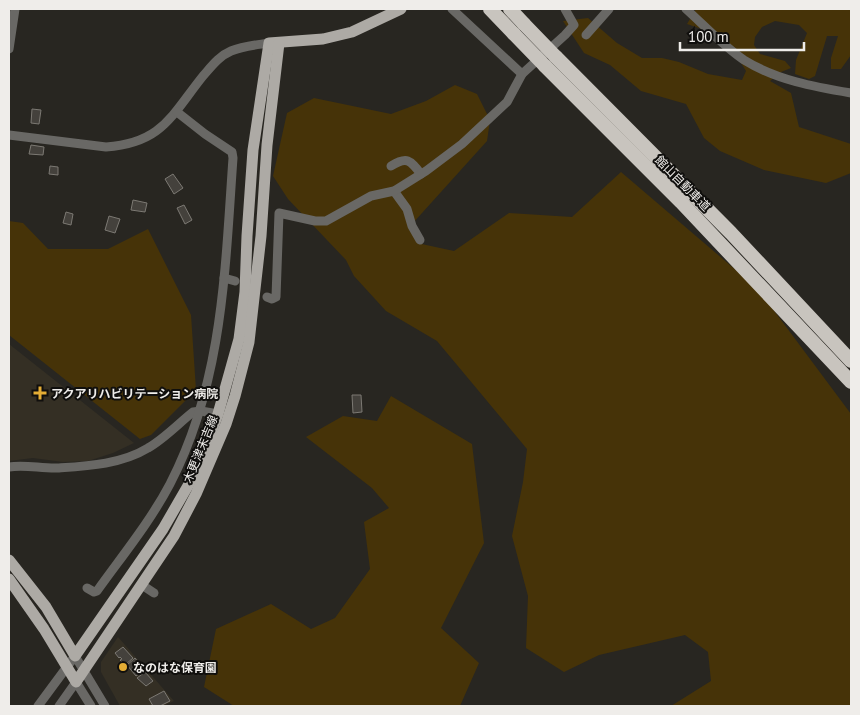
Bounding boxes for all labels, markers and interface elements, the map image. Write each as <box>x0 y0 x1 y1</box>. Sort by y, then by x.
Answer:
scale bar <box>680 20 804 52</box>
text: 100 m <box>688 27 729 46</box>
street label: 館山自動車道 <box>652 152 714 214</box>
marker: アクアリハビリテーション病院 <box>33 386 47 400</box>
place label: アクアリハビリテーション病院 <box>51 386 218 401</box>
street label: 木更津末吉線 <box>180 413 220 485</box>
place label: なのはな保育園 <box>133 660 217 675</box>
marker: なのはな保育園 <box>117 661 129 673</box>

